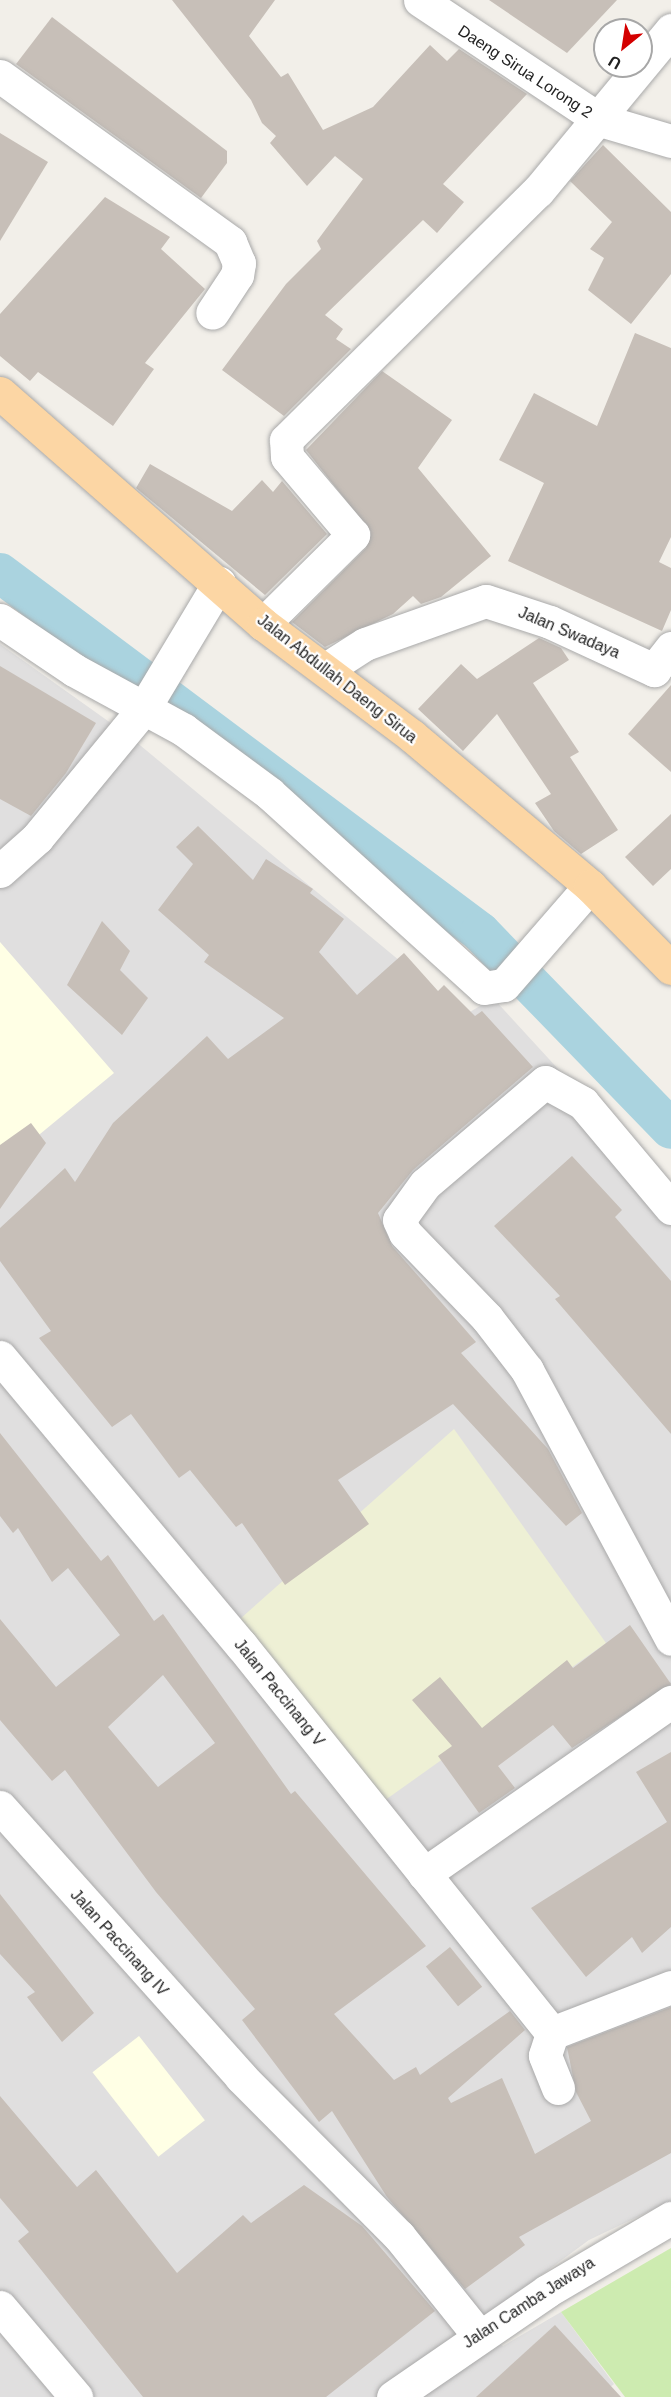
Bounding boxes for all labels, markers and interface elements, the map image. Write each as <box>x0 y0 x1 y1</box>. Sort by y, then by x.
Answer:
north arrow <box>593 18 653 78</box>
street label: Daeng Sirua Lorong 2 <box>454 21 596 123</box>
text: U <box>605 52 624 73</box>
street label: Jalan Swadaya <box>515 603 623 663</box>
street label: Jalan Abdullah Daeng Sirua <box>253 610 421 748</box>
street label: Jalan Paccinang V <box>230 1635 328 1751</box>
street label: Jalan Paccinang IV <box>66 1886 172 2000</box>
street label: Jalan Camba Jawaya <box>460 2253 598 2353</box>

